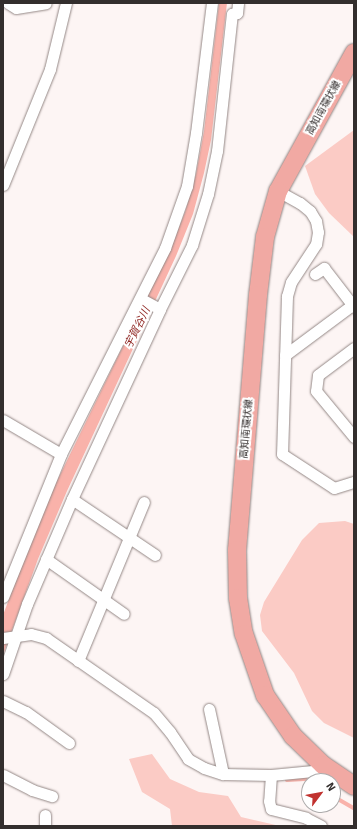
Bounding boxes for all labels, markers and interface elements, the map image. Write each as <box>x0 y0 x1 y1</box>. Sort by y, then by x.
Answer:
street label: 高知南環状線 <box>304 79 344 137</box>
water label: 宇賀谷川 <box>122 305 154 351</box>
street label: 高知南環状線 <box>238 399 256 459</box>
north arrow <box>301 773 341 813</box>
text: N <box>323 780 338 794</box>

